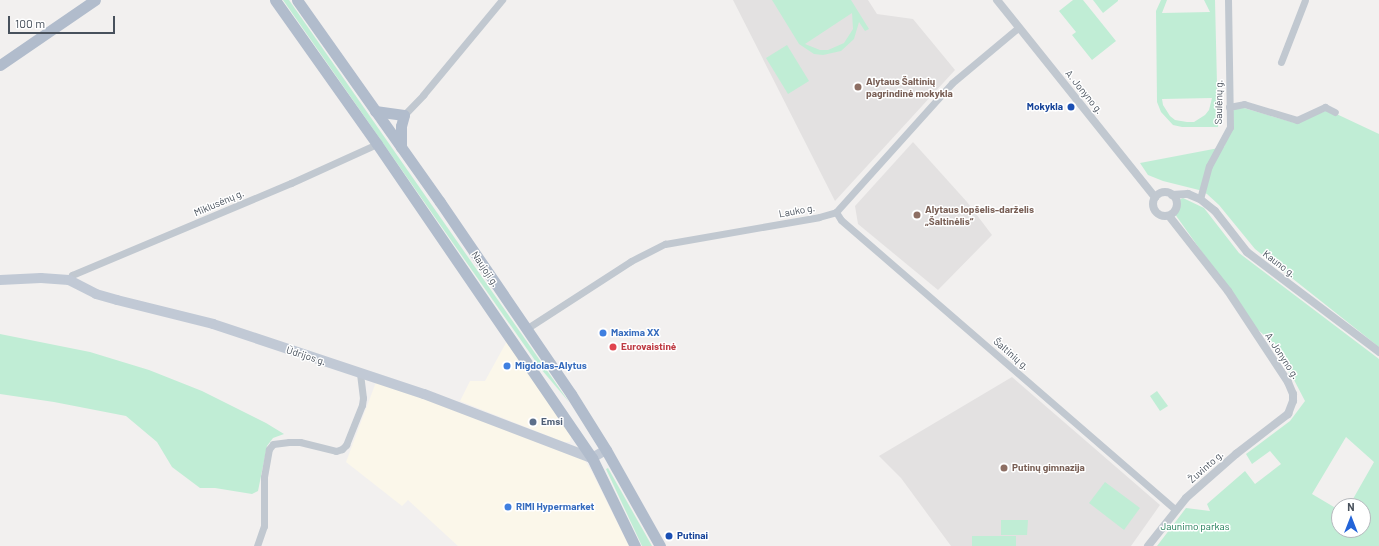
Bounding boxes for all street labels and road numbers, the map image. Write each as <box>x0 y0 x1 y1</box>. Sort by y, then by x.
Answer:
street label: A. Jonyno g. <box>1063 68 1105 116</box>
street label: Saulėnų g. <box>1213 79 1225 125</box>
street label: Miklusėnų g. <box>192 187 246 219</box>
street label: Lauko g. <box>778 202 816 220</box>
street label: Kauno g. <box>1260 248 1298 280</box>
street label: Naujoji g. <box>469 249 501 289</box>
street label: A. Jonyno g. <box>1263 331 1301 381</box>
street label: Šaltinių g. <box>991 335 1031 373</box>
street label: Ūdrijos g. <box>285 344 327 368</box>
street label: Žuvinto g. <box>1186 448 1226 486</box>

